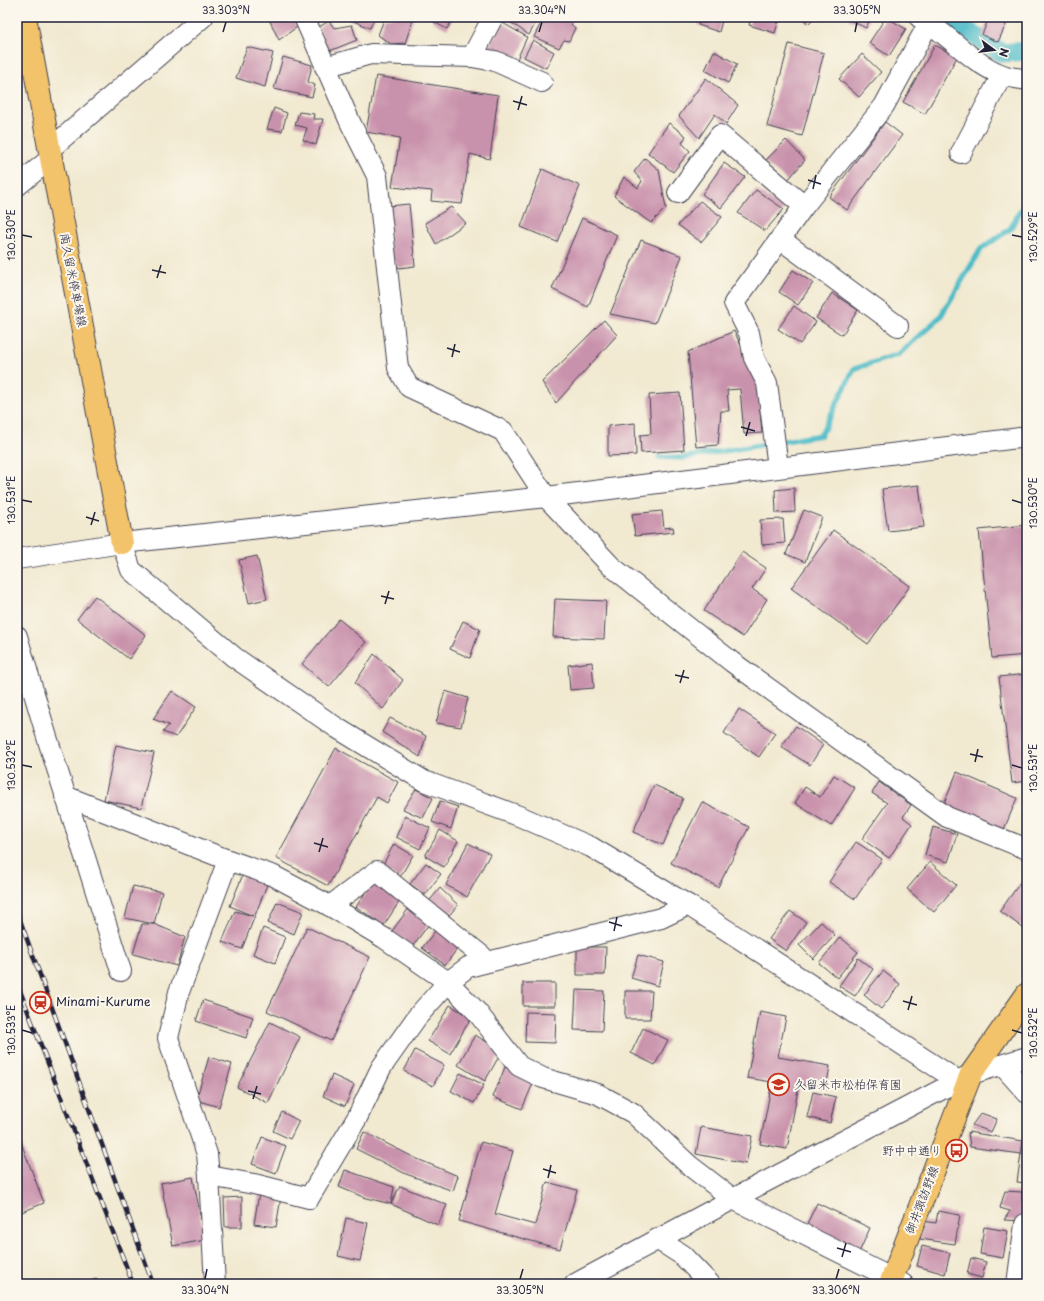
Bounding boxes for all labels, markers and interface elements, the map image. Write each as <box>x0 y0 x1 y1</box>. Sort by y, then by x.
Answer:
text: 33.303°N <box>202 2 250 17</box>
text: 33.304°N <box>518 2 566 17</box>
text: 33.305°N <box>833 2 881 17</box>
north arrow <box>974 30 1014 70</box>
text: N <box>995 46 1013 59</box>
text: 130.530°E <box>3 209 18 261</box>
text: 130.529°E <box>1025 212 1040 262</box>
street label: 南久留米停車場線 <box>56 231 92 329</box>
text: 130.531°E <box>3 476 18 524</box>
text: 130.530°E <box>1025 477 1040 529</box>
text: 130.532°E <box>3 740 18 790</box>
text: 130.531°E <box>1025 744 1040 792</box>
station icon: Minami-Kurume <box>28 989 54 1015</box>
place label: Minami-Kurume <box>56 992 151 1010</box>
text: 130.533°E <box>3 1005 18 1055</box>
text: 130.532°E <box>1025 1008 1040 1058</box>
school or university icon: 久留米市松柏保育園 <box>766 1072 792 1098</box>
place label: 久留米市松柏保育園 <box>794 1075 902 1093</box>
bus stop icon: 野中中通り <box>944 1138 970 1164</box>
place label: 野中中通り <box>882 1141 942 1159</box>
street label: 御井諏訪野線 <box>900 1163 942 1236</box>
text: 33.304°N <box>181 1282 229 1297</box>
text: 33.305°N <box>496 1282 544 1297</box>
text: 33.306°N <box>812 1282 860 1297</box>

